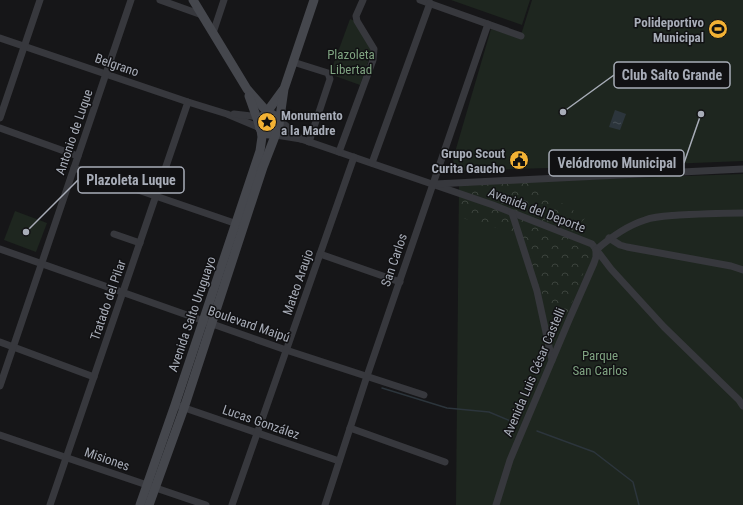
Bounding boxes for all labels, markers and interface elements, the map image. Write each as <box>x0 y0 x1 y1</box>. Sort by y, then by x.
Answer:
place label: Polideportivo Municipal <box>634 15 705 45</box>
sports icon: Polideportivo Municipal <box>707 18 729 40</box>
park label: Plazoleta Libertad <box>327 47 375 77</box>
street label: Belgrano <box>93 51 141 79</box>
callout: Club Salto Grande <box>614 62 730 88</box>
text: Club Salto Grande <box>622 67 722 83</box>
street label: Antonio de Luque <box>52 87 96 177</box>
place label: Monumento a la Madre <box>281 108 343 138</box>
place icon: Monumento a la Madre <box>256 111 278 133</box>
place label: Grupo Scout Curita Gaucho <box>432 146 506 176</box>
public building icon: Grupo Scout Curita Gaucho <box>508 149 530 171</box>
callout: Velódromo Municipal <box>549 150 684 176</box>
text: Velódromo Municipal <box>558 155 676 171</box>
callout: Plazoleta Luque <box>78 167 184 193</box>
text: Plazoleta Luque <box>86 172 176 188</box>
street label: Avenida del Deporte <box>486 185 588 235</box>
street label: San Carlos <box>378 231 410 289</box>
street label: Mateo Araujo <box>280 247 316 317</box>
street label: Avenida Salto Uruguayo <box>165 254 219 374</box>
street label: Tratado del Pilar <box>87 258 129 342</box>
street label: Boulevard Maipú <box>206 303 292 345</box>
street label: Avenida Luis César Castelli <box>500 305 568 439</box>
park label: Parque San Carlos <box>572 348 628 378</box>
street label: Lucas González <box>220 402 302 442</box>
street label: Misiones <box>83 444 132 474</box>

